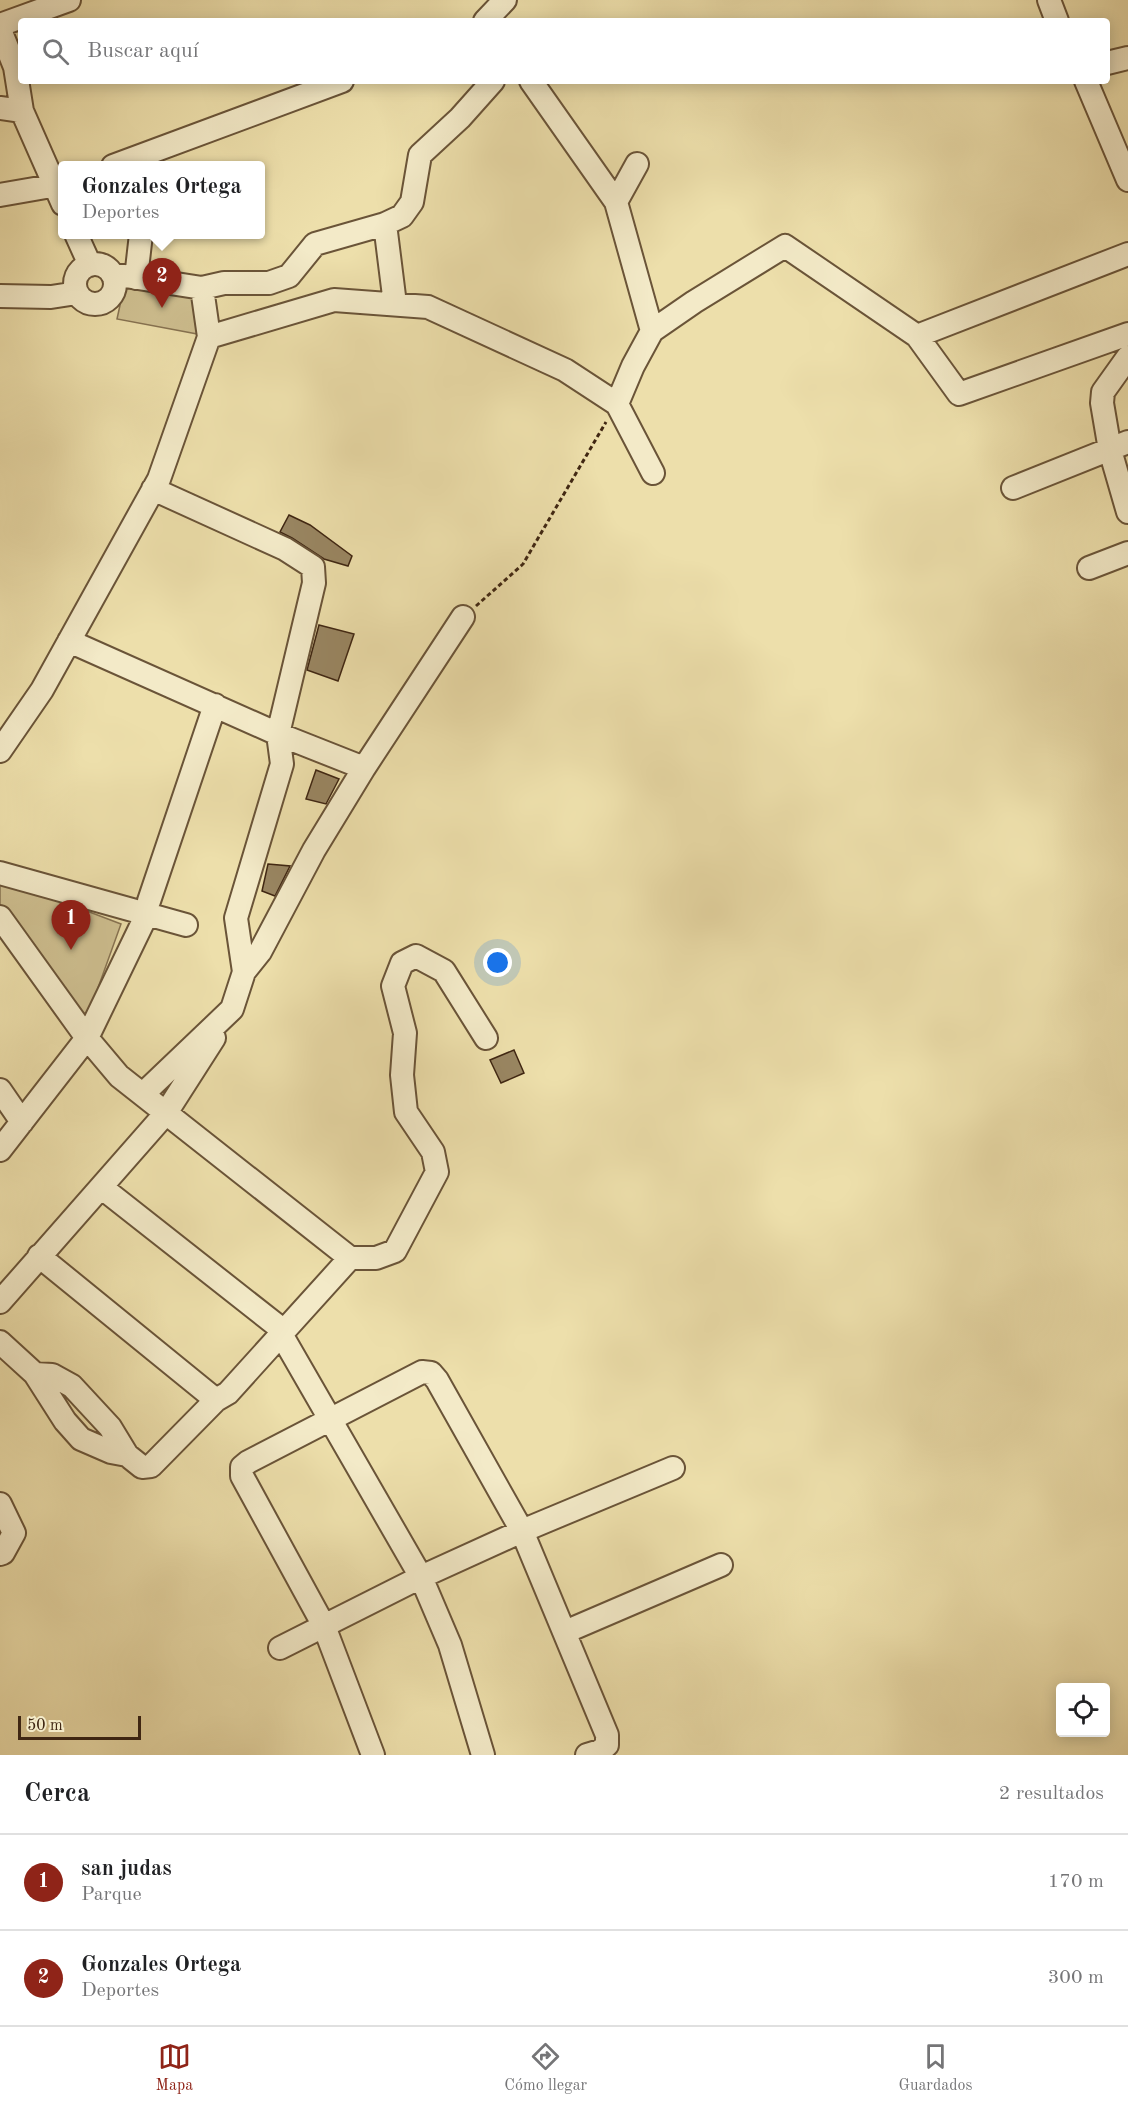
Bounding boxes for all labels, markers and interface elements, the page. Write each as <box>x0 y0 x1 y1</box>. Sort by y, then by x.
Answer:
search box <box>18 18 1110 84</box>
icon: search <box>39 35 72 68</box>
text: Buscar aquí <box>87 40 199 62</box>
popup <box>58 161 265 239</box>
text: Gonzales Ortega <box>81 176 242 198</box>
text: Deportes <box>81 203 160 223</box>
pin: 2 <box>142 258 182 308</box>
pin: 1 <box>52 900 90 950</box>
your location <box>483 948 512 977</box>
map controls <box>1056 1683 1110 1737</box>
button: locate <box>1056 1683 1110 1737</box>
scale bar <box>18 1713 141 1740</box>
text: 50 m <box>27 1718 63 1734</box>
text: Cerca <box>24 1781 90 1807</box>
text: 2 resultados <box>999 1784 1104 1804</box>
text: san judas <box>81 1858 172 1880</box>
text: 1 <box>38 1872 49 1892</box>
text: 170 m <box>1048 1872 1104 1892</box>
text: Parque <box>81 1885 142 1905</box>
text: Gonzales Ortega <box>81 1954 241 1976</box>
text: 2 <box>38 1968 49 1988</box>
text: 300 m <box>1048 1968 1104 1988</box>
text: Deportes <box>81 1981 159 2001</box>
tab: Mapa <box>156 2040 193 2096</box>
tab: Cómo llegar <box>504 2040 587 2096</box>
tab: Guardados <box>898 2040 972 2096</box>

